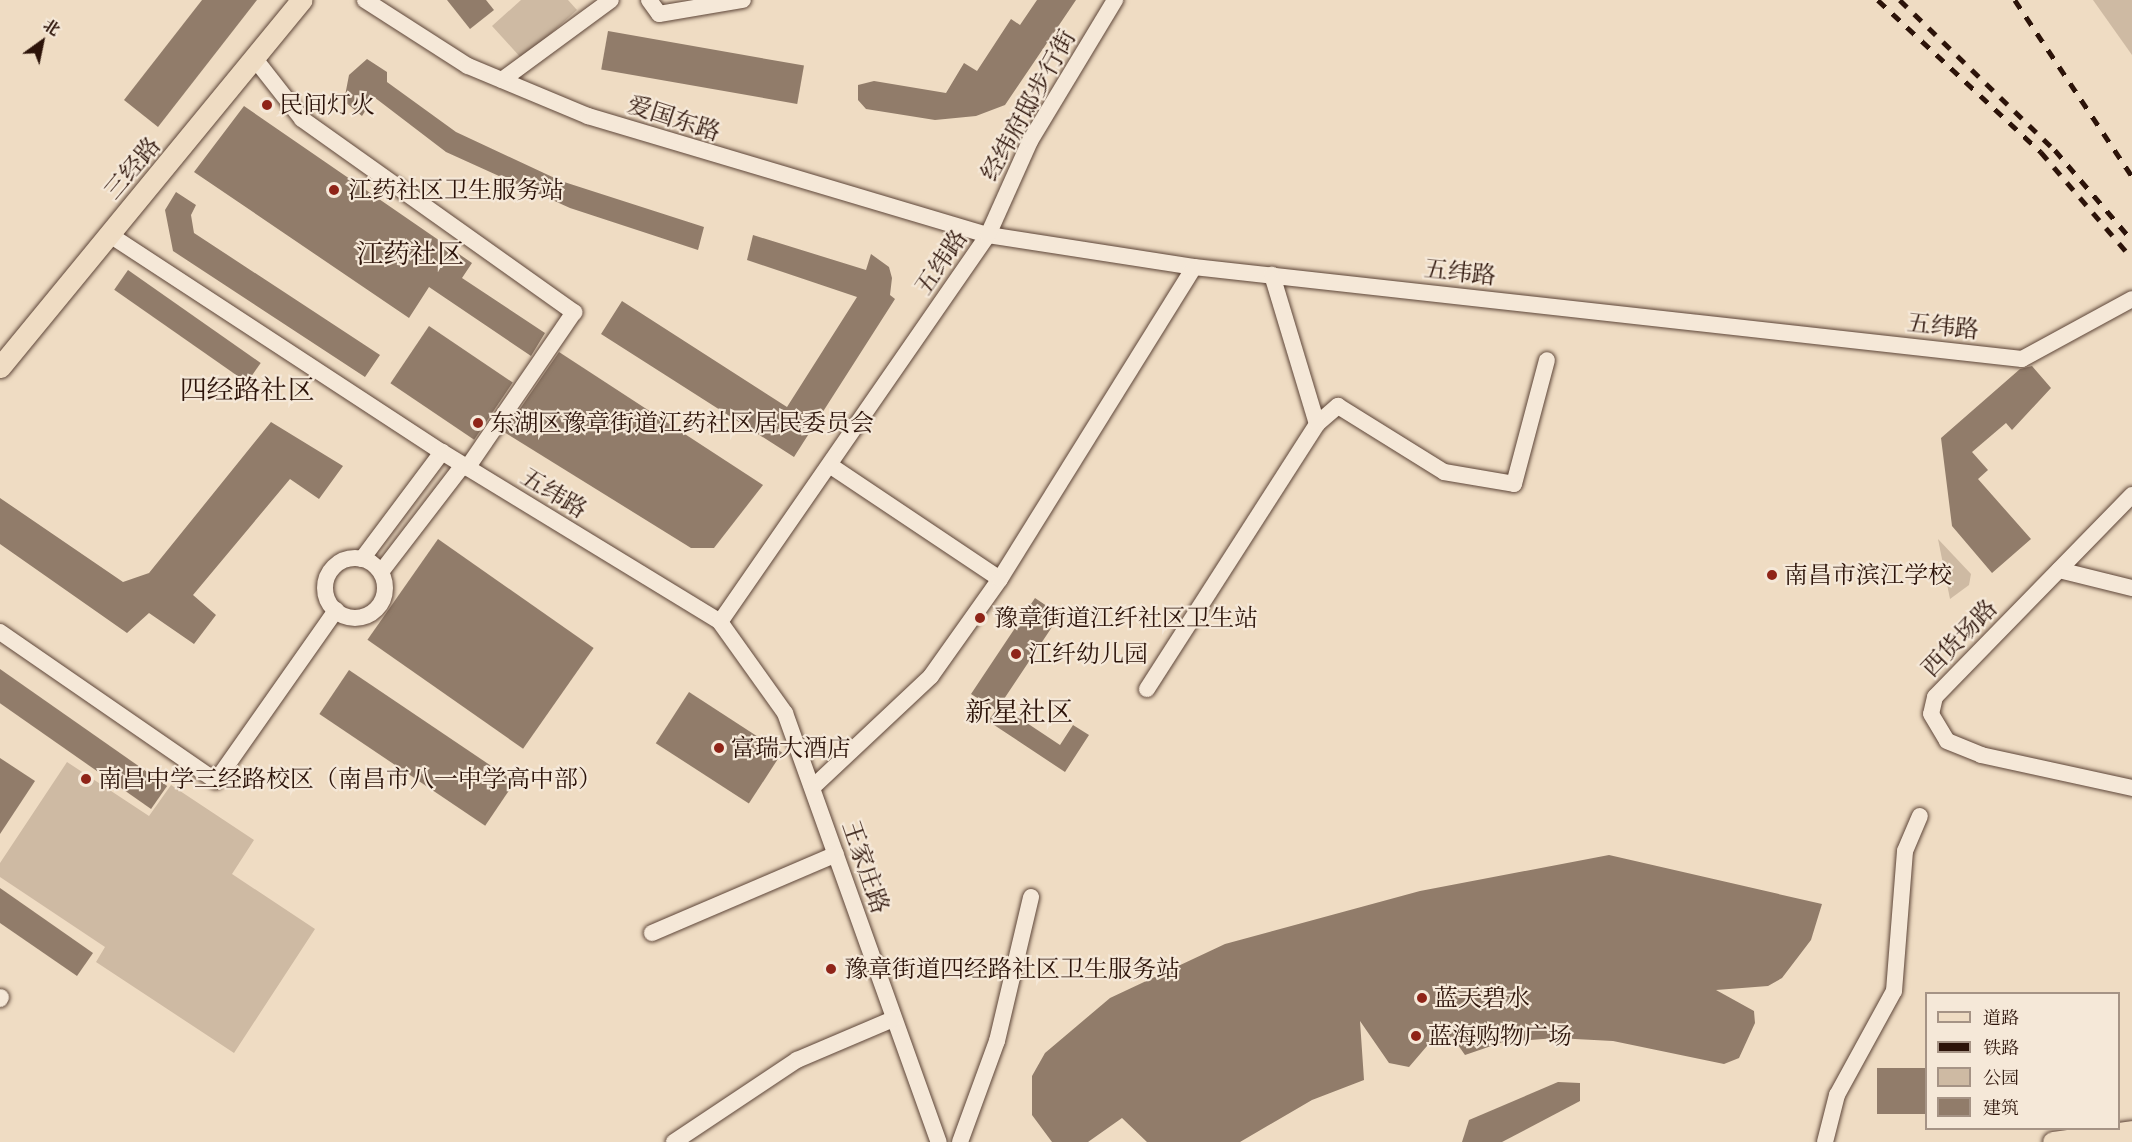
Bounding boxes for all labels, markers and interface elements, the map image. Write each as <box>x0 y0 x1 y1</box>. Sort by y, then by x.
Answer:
north arrow <box>12 12 72 72</box>
text: 北 <box>39 12 65 41</box>
street label: 经纬府邸步行街 <box>975 25 1081 185</box>
street label: 爱国东路 <box>624 89 724 147</box>
place label: 民间灯火 <box>279 91 375 119</box>
marker: 民间灯火 <box>260 98 274 112</box>
street label: 三经路 <box>98 131 166 205</box>
place label: 江药社区卫生服务站 <box>348 176 564 204</box>
marker: 江药社区卫生服务站 <box>325 181 343 199</box>
street label: 五纬路 <box>909 224 973 300</box>
district label: 江药社区 <box>356 238 464 270</box>
street label: 五纬路 <box>1423 254 1497 290</box>
street label: 五纬路 <box>1906 308 1980 344</box>
district label: 四经路社区 <box>180 374 314 406</box>
place label: 东湖区豫章街道江药社区居民委员会 <box>490 409 874 437</box>
marker: 东湖区豫章街道江药社区居民委员会 <box>471 416 485 430</box>
street label: 五纬路 <box>516 462 592 524</box>
place label: 南昌市滨江学校 <box>1784 561 1952 589</box>
marker: 南昌市滨江学校 <box>1765 568 1779 582</box>
street label: 西货场路 <box>1915 593 2003 683</box>
place label: 豫章街道江纤社区卫生站 <box>994 604 1258 632</box>
marker: 豫章街道江纤社区卫生站 <box>971 609 989 627</box>
place label: 江纤幼儿园 <box>1028 640 1148 668</box>
marker: 江纤幼儿园 <box>1009 647 1023 661</box>
district label: 新星社区 <box>965 696 1073 728</box>
place label: 富瑞大酒店 <box>731 734 851 762</box>
marker: 富瑞大酒店 <box>712 741 726 755</box>
place label: 南昌中学三经路校区（南昌市八一中学高中部） <box>98 765 602 793</box>
marker: 南昌中学三经路校区（南昌市八一中学高中部） <box>79 772 93 786</box>
street label: 王家庄路 <box>837 817 895 917</box>
place label: 豫章街道四经路社区卫生服务站 <box>844 955 1180 983</box>
marker: 豫章街道四经路社区卫生服务站 <box>822 960 840 978</box>
place label: 蓝天碧水 <box>1434 984 1530 1012</box>
marker: 蓝天碧水 <box>1415 991 1429 1005</box>
legend <box>1925 992 2120 1130</box>
text: 道路 <box>1983 1004 2019 1031</box>
place label: 蓝海购物广场 <box>1428 1022 1572 1050</box>
marker: 蓝海购物广场 <box>1409 1029 1423 1043</box>
text: 铁路 <box>1983 1034 2019 1061</box>
text: 公园 <box>1983 1064 2019 1091</box>
text: 建筑 <box>1983 1094 2019 1121</box>

